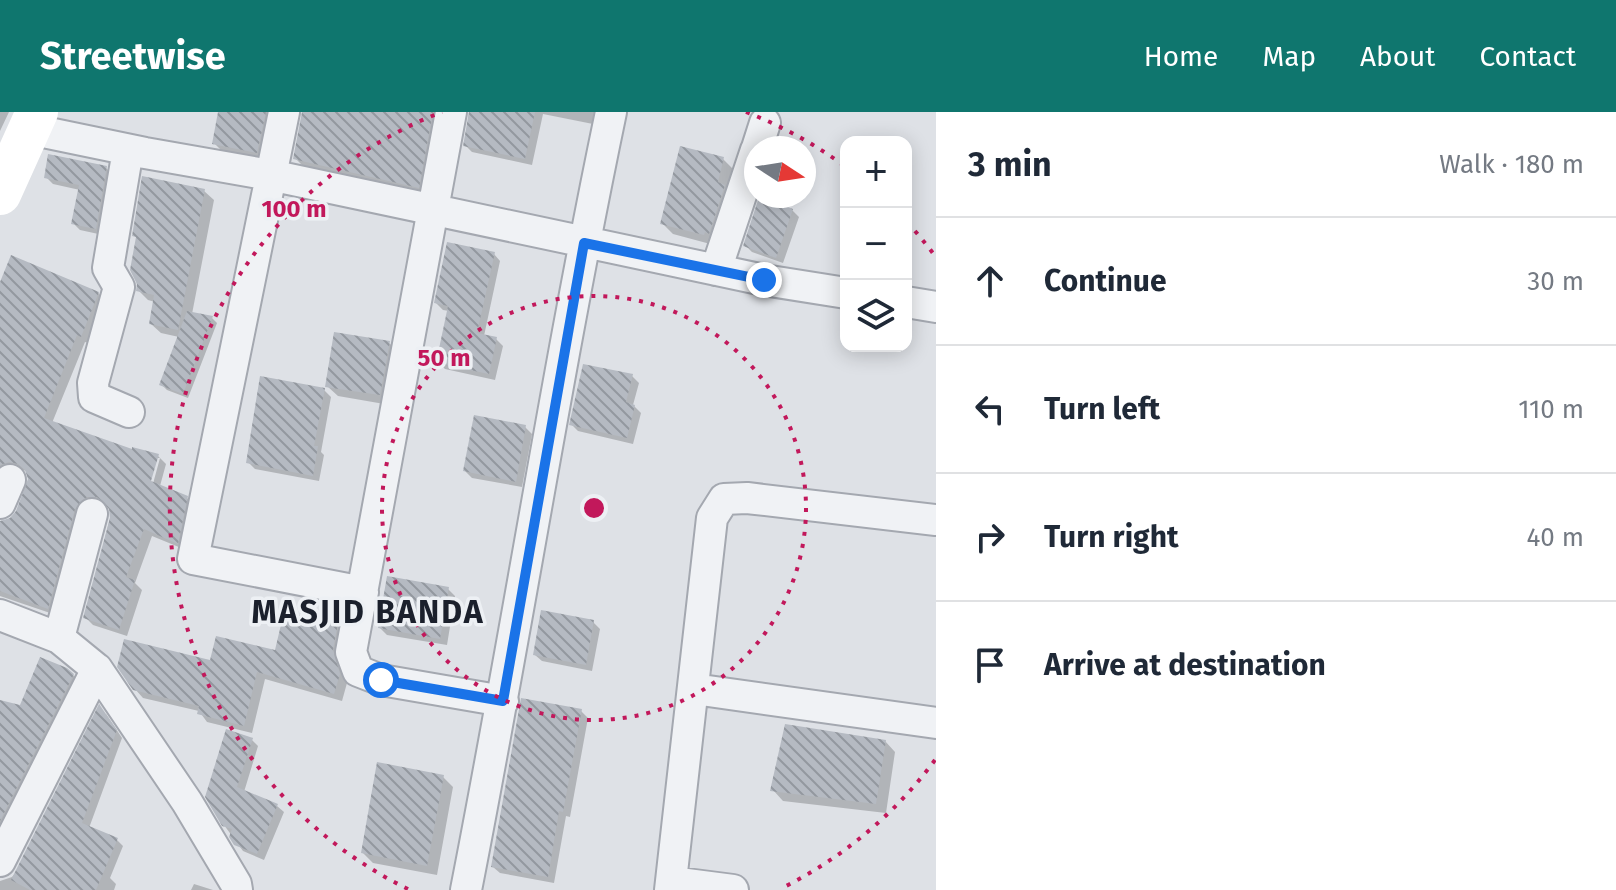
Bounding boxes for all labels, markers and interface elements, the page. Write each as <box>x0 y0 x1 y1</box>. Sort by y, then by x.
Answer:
text: Streetwise <box>40 33 226 79</box>
text: Home <box>1144 40 1218 73</box>
text: Map <box>1262 40 1316 73</box>
text: About <box>1360 40 1435 73</box>
text: Contact <box>1479 40 1576 73</box>
north arrow <box>744 136 816 208</box>
map controls <box>840 136 912 352</box>
button: + <box>840 136 912 208</box>
text: 3 min <box>968 144 1052 185</box>
text: Walk · 180 m <box>1439 149 1584 180</box>
text: 100 m <box>261 195 327 223</box>
button: − <box>840 208 912 280</box>
icon: ahead <box>968 259 1012 303</box>
route end <box>746 262 782 298</box>
text: Continue <box>1044 263 1167 299</box>
text: 30 m <box>1527 266 1584 297</box>
button: layers <box>840 280 912 352</box>
text: 50 m <box>418 344 470 372</box>
icon: left <box>968 387 1012 431</box>
text: Turn left <box>1044 391 1160 427</box>
text: 110 m <box>1518 394 1584 425</box>
centre of rings <box>580 494 608 522</box>
icon: right <box>968 515 1012 559</box>
text: Turn right <box>1044 519 1179 555</box>
text: 40 m <box>1526 522 1584 553</box>
district label: MASJID BANDA <box>251 593 485 631</box>
icon: arrive <box>968 643 1012 687</box>
text: Arrive at destination <box>1044 647 1326 683</box>
route start <box>363 662 399 698</box>

